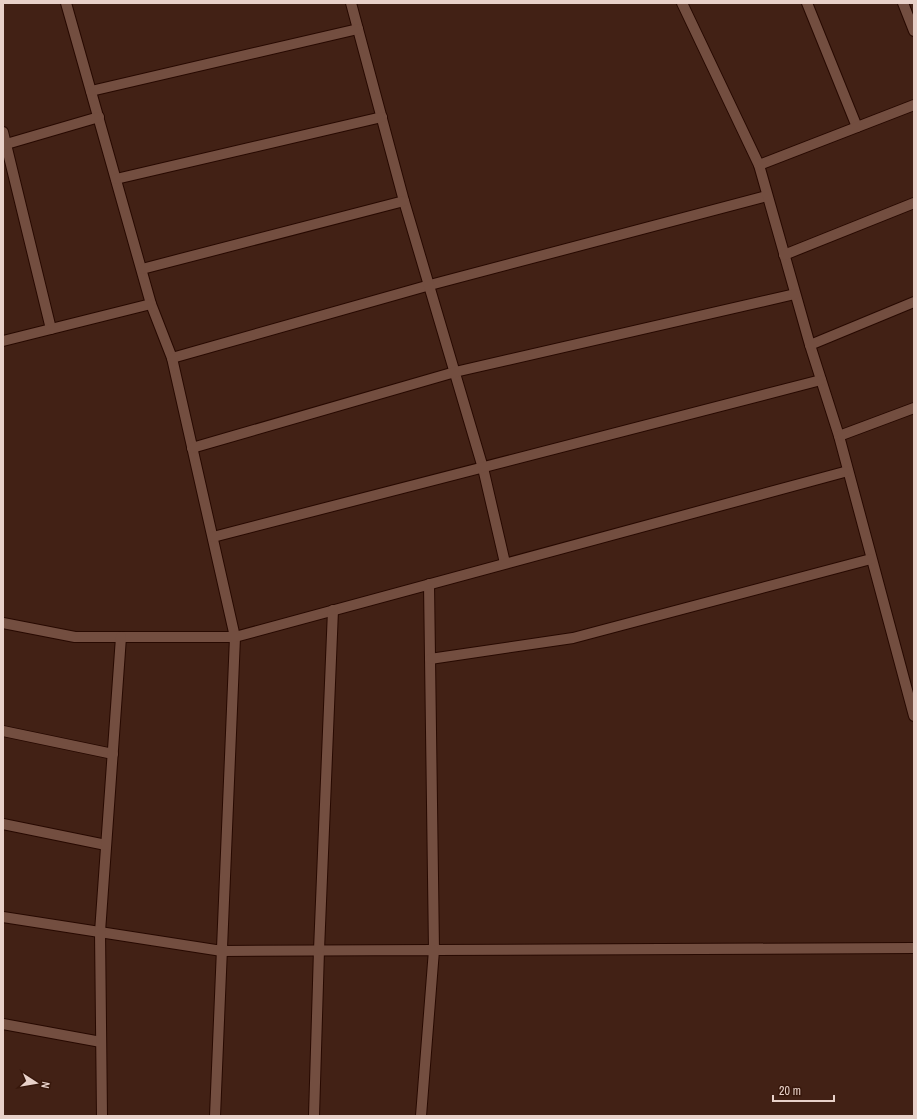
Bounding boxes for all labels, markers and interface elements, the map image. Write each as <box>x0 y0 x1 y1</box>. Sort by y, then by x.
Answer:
north arrow <box>16 1063 56 1103</box>
scale bar <box>773 1077 834 1103</box>
text: N <box>38 1080 53 1090</box>
text: 20 m <box>779 1083 801 1099</box>

